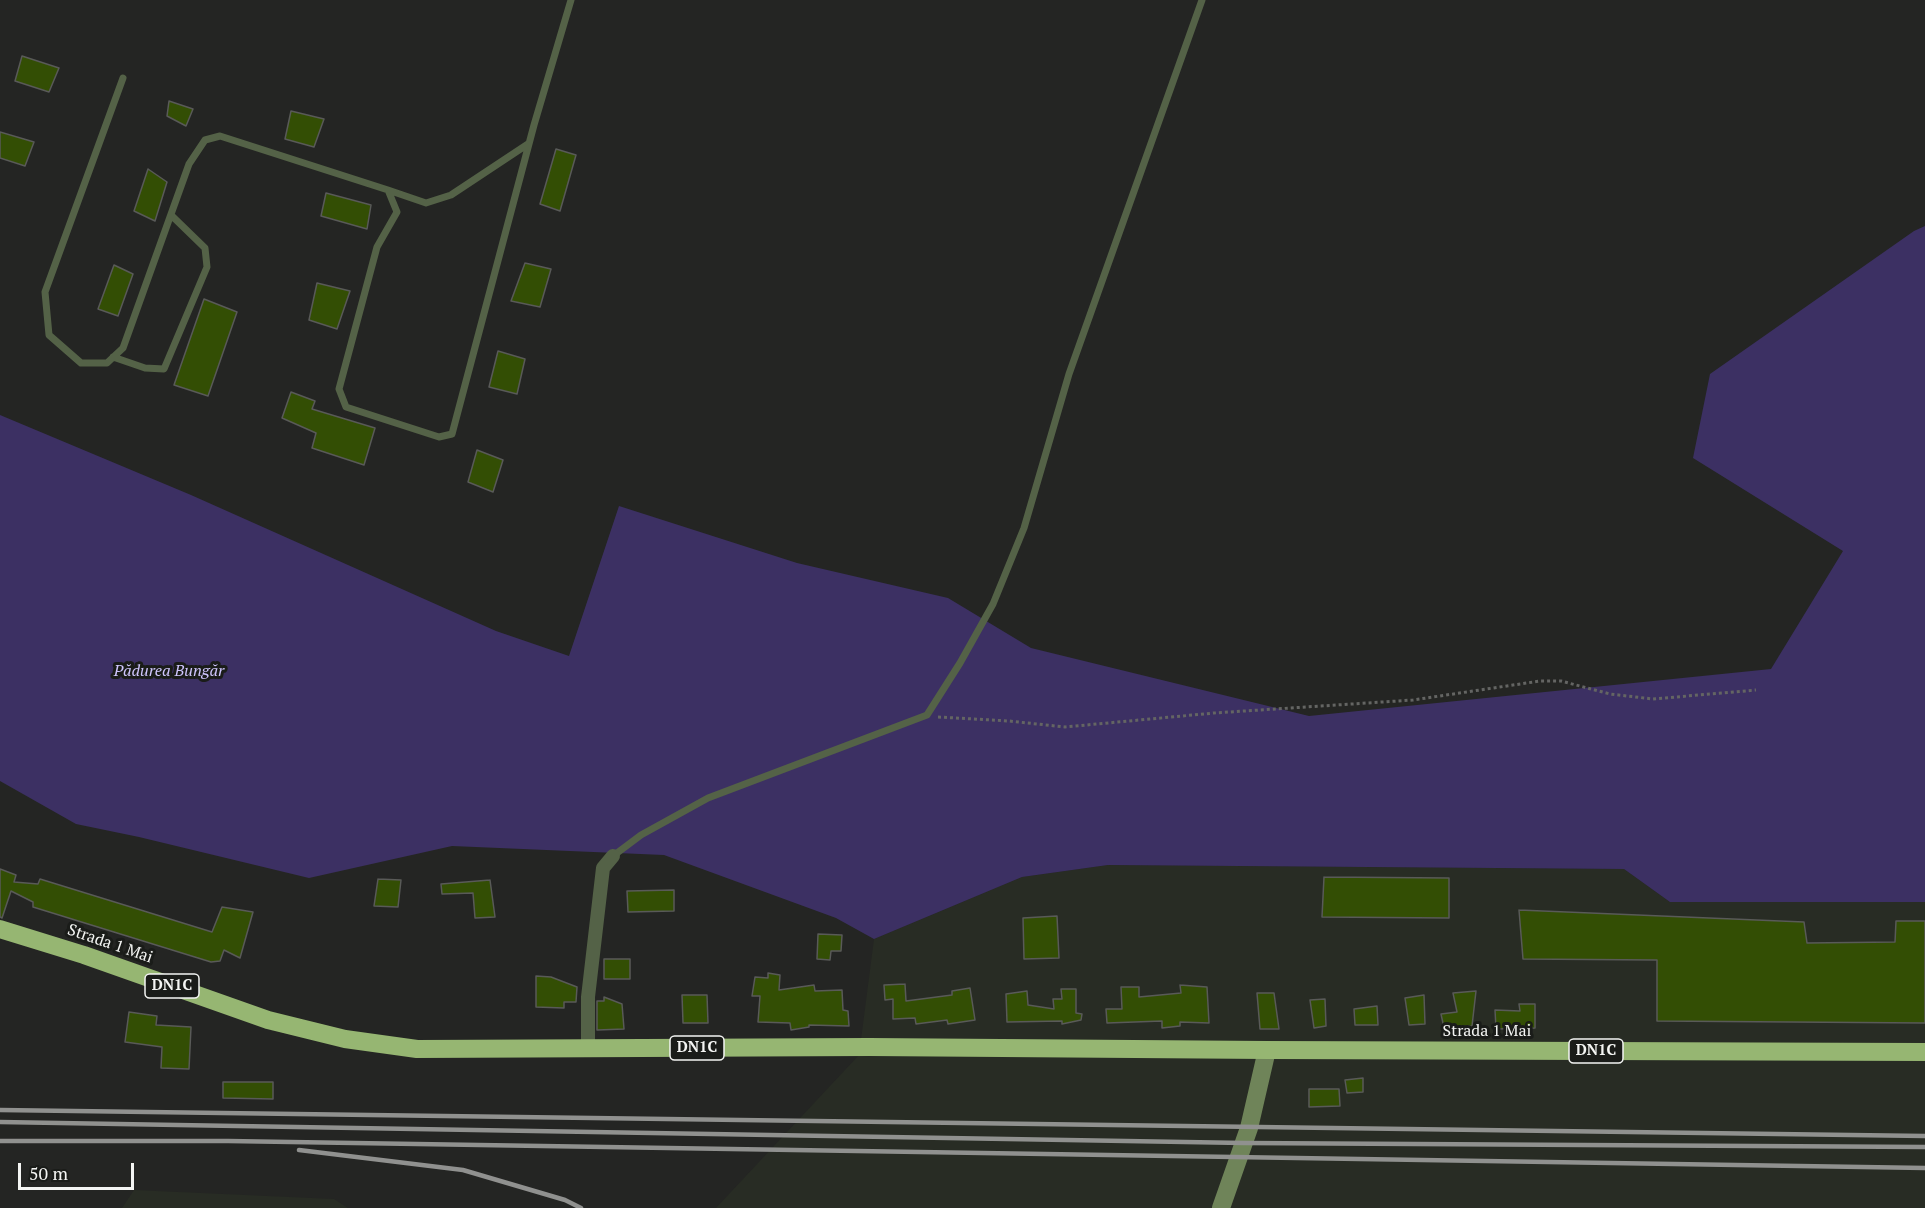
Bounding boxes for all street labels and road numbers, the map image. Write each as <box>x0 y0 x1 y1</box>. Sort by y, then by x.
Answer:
street label: Strada 1 Mai <box>65 920 155 968</box>
road number: DN1C <box>145 974 199 998</box>
street label: Strada 1 Mai <box>1443 1021 1531 1041</box>
road number: DN1C <box>670 1036 724 1060</box>
road number: DN1C <box>1569 1039 1623 1063</box>

